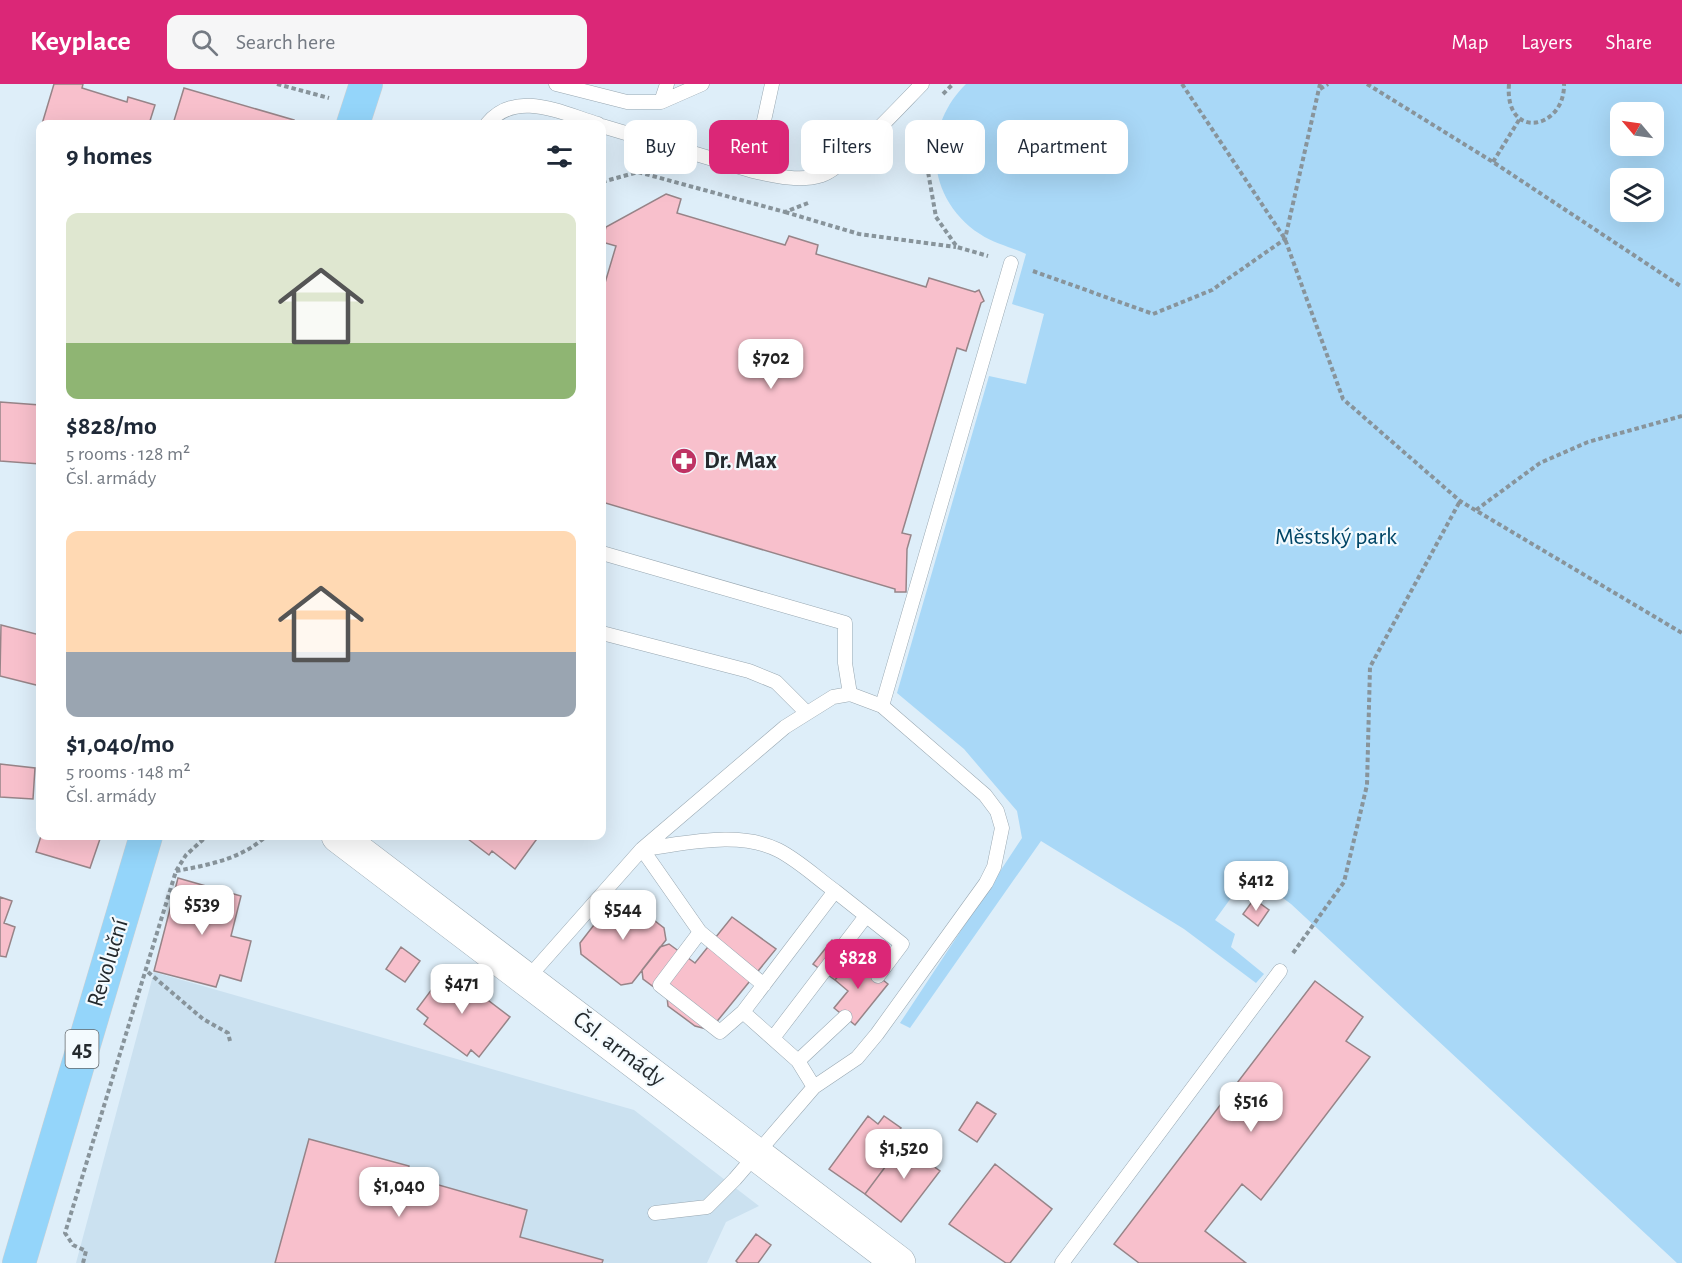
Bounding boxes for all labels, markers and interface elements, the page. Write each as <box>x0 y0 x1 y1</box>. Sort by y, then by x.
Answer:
search box <box>167 15 587 69</box>
icon: search <box>188 26 221 59</box>
text: Keyplace <box>30 28 131 56</box>
text: Search here <box>236 31 335 53</box>
text: Map <box>1452 32 1488 53</box>
text: Layers <box>1521 32 1572 53</box>
text: Share <box>1605 32 1652 53</box>
north arrow <box>1610 102 1664 156</box>
map controls <box>1610 102 1664 222</box>
chip: Buy <box>624 120 697 174</box>
chip: Rent <box>709 120 789 174</box>
chip: Filters <box>801 120 893 174</box>
chip: New <box>905 120 985 174</box>
chip: Apartment <box>997 120 1128 174</box>
icon: filters <box>543 140 576 173</box>
text: 9 homes <box>66 143 152 169</box>
button: layers <box>1610 168 1664 222</box>
icon: home <box>267 252 375 360</box>
pin: $702 <box>735 339 807 390</box>
text: $702 <box>752 348 790 368</box>
text: $828/mo <box>66 413 157 439</box>
text: 5 rooms · 128 m² <box>66 444 190 464</box>
pharmacy icon: Dr. Max <box>669 446 699 476</box>
place label: Dr. Max <box>704 449 777 473</box>
text: Čsl. armády <box>66 468 156 488</box>
park label: Městský park <box>1275 525 1397 549</box>
icon: home <box>267 570 375 678</box>
text: $1,040/mo <box>66 731 174 757</box>
text: 5 rooms · 148 m² <box>66 762 190 782</box>
text: Čsl. armády <box>66 786 156 806</box>
pin: $412 <box>1220 861 1292 912</box>
text: $412 <box>1238 870 1274 890</box>
pin: $539 <box>166 885 238 936</box>
pin: $544 <box>587 890 659 941</box>
text: $539 <box>184 894 220 914</box>
text: $544 <box>604 899 642 919</box>
street label: Revoluční <box>83 916 133 1010</box>
pin: $828 <box>822 939 894 990</box>
text: $828 <box>839 948 877 968</box>
pin: $471 <box>426 964 498 1015</box>
text: $471 <box>445 973 479 993</box>
street label: Čsl. armády <box>569 1006 670 1091</box>
road number: 45 <box>66 1030 98 1068</box>
pin: $516 <box>1215 1082 1287 1133</box>
text: $516 <box>1234 1091 1268 1111</box>
pin: $1,520 <box>855 1129 953 1180</box>
text: $1,520 <box>879 1138 929 1158</box>
pin: $1,040 <box>350 1167 448 1218</box>
text: $1,040 <box>373 1176 425 1196</box>

